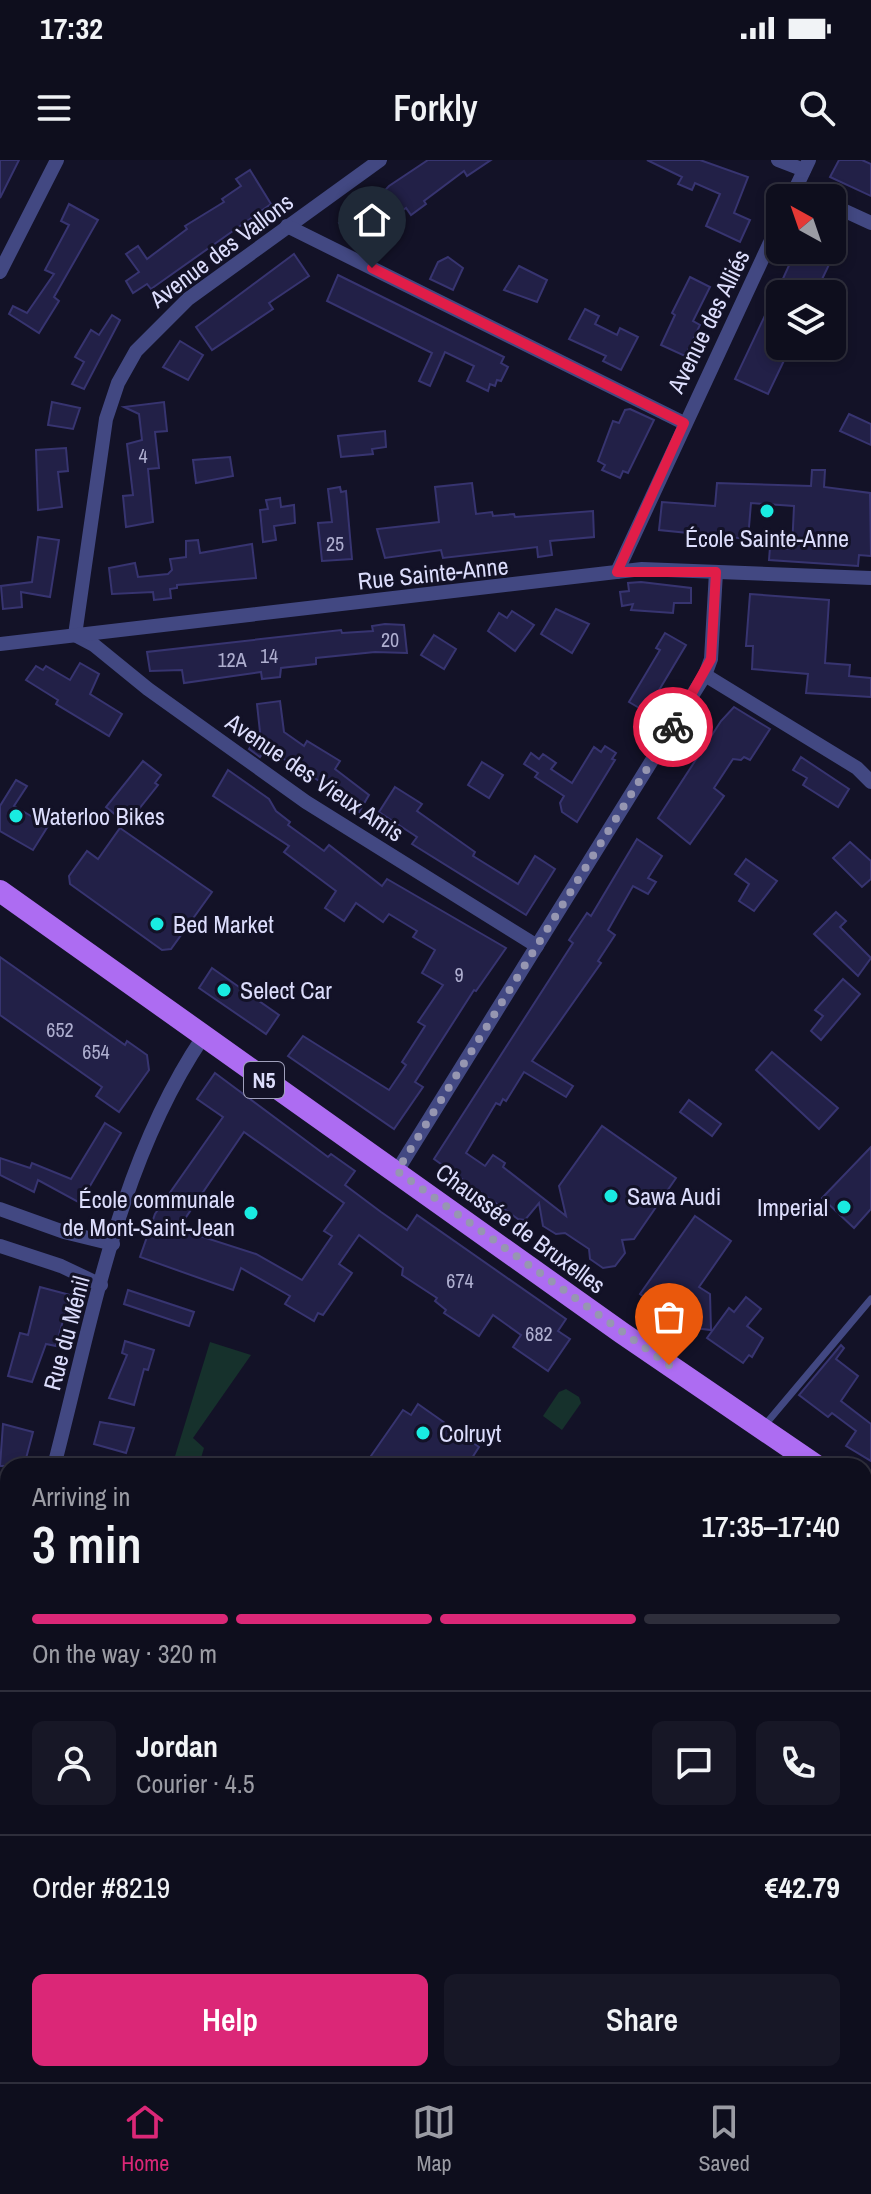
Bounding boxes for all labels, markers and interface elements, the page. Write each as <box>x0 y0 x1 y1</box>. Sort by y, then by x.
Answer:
text: 17:32 <box>40 8 103 48</box>
text: Forkly <box>393 84 478 132</box>
icon: menu <box>32 86 76 130</box>
icon: search <box>795 86 839 130</box>
north arrow <box>766 184 846 264</box>
map controls <box>766 184 846 360</box>
street label: Avenue des Vallons <box>142 185 299 315</box>
pin <box>338 186 406 268</box>
icon: home <box>350 198 394 242</box>
street label: Avenue des Alliés <box>659 244 757 399</box>
button: layers <box>766 280 846 360</box>
house number: 4 <box>138 442 148 469</box>
marker: École Sainte-Anne <box>758 502 776 520</box>
place label: École Sainte-Anne <box>685 522 849 554</box>
house number: 25 <box>326 530 344 557</box>
street label: Rue Sainte-Anne <box>356 549 510 597</box>
house number: 20 <box>381 626 399 653</box>
house number: 14 <box>260 642 278 669</box>
house number: 12A <box>217 646 247 673</box>
courier <box>633 687 713 767</box>
street label: Avenue des Vieux Amis <box>219 705 410 849</box>
icon: bike <box>651 705 695 749</box>
place label: Waterloo Bikes <box>32 800 165 832</box>
marker: Waterloo Bikes <box>7 807 25 825</box>
place label: Bed Market <box>173 908 274 940</box>
marker: Bed Market <box>148 915 166 933</box>
house number: 9 <box>454 961 464 988</box>
place label: Select Car <box>240 974 332 1006</box>
marker: Select Car <box>215 981 233 999</box>
house number: 652 <box>46 1016 74 1043</box>
house number: 654 <box>82 1038 110 1065</box>
road number: N5 <box>244 1062 284 1098</box>
street label: Chaussée de Bruxelles <box>430 1156 612 1300</box>
place label: Sawa Audi <box>627 1180 721 1212</box>
place label: École communale de Mont-Saint-Jean <box>62 1183 235 1243</box>
marker: Sawa Audi <box>602 1187 620 1205</box>
place label: Imperial <box>757 1191 828 1223</box>
marker: Imperial <box>835 1198 853 1216</box>
marker: École communale de Mont-Saint-Jean <box>242 1204 260 1222</box>
house number: 674 <box>446 1267 474 1294</box>
street label: Rue du Ménil <box>35 1272 97 1394</box>
pin <box>635 1283 703 1365</box>
icon: bag <box>647 1295 691 1339</box>
house number: 682 <box>525 1320 553 1347</box>
place label: Colruyt <box>439 1417 502 1449</box>
marker: Colruyt <box>414 1424 432 1442</box>
text: Arriving in <box>32 1479 130 1514</box>
text: 17:35–17:40 <box>701 1506 840 1546</box>
text: 3 min <box>32 1509 142 1579</box>
text: On the way · 320 m <box>32 1636 217 1671</box>
button: person <box>32 1721 116 1805</box>
button: chat <box>652 1721 736 1805</box>
button: phone <box>756 1721 840 1805</box>
text: Jordan <box>136 1726 218 1766</box>
text: Courier · 4.5 <box>136 1766 255 1801</box>
text: Order #8219 <box>32 1867 170 1907</box>
text: €42.79 <box>765 1867 840 1907</box>
button: Help <box>32 1974 428 2066</box>
button: Share <box>444 1974 840 2066</box>
tab: Home <box>121 2100 169 2178</box>
tab: Map <box>412 2100 456 2178</box>
tab: Saved <box>699 2100 750 2178</box>

